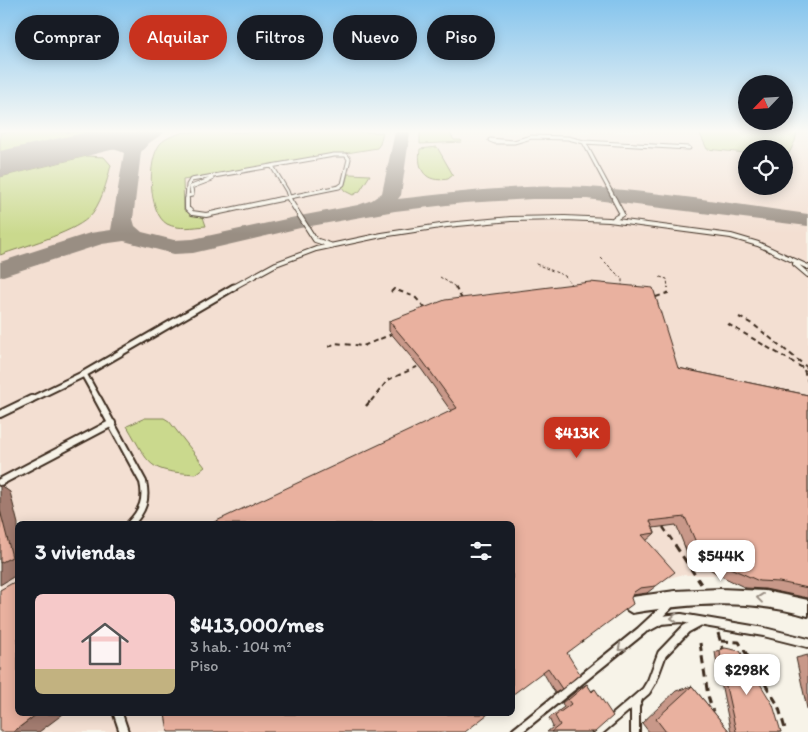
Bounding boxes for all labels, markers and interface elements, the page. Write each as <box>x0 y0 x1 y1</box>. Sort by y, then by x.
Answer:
chip: Comprar <box>15 15 119 60</box>
chip: Alquilar <box>129 15 227 60</box>
chip: Filtros <box>237 15 323 60</box>
chip: Nuevo <box>333 15 417 60</box>
chip: Piso <box>427 15 495 60</box>
north arrow <box>738 75 792 130</box>
map controls <box>738 75 793 195</box>
button: locate <box>738 140 793 195</box>
pin: $413K <box>542 416 612 459</box>
text: $413K <box>555 423 599 442</box>
icon: filters <box>467 537 495 565</box>
text: 3 viviendas <box>35 539 135 564</box>
pin: $544K <box>686 540 756 582</box>
text: $544K <box>698 546 744 565</box>
one-way arrow <box>756 593 764 604</box>
text: $413,000/mes <box>190 612 324 637</box>
one-way arrow <box>670 613 678 624</box>
icon: home <box>75 614 135 674</box>
text: 3 hab. · 104 m² <box>190 637 292 656</box>
one-way arrow <box>617 642 626 651</box>
pin: $298K <box>712 654 782 696</box>
text: Piso <box>190 656 218 675</box>
text: $298K <box>725 660 769 679</box>

